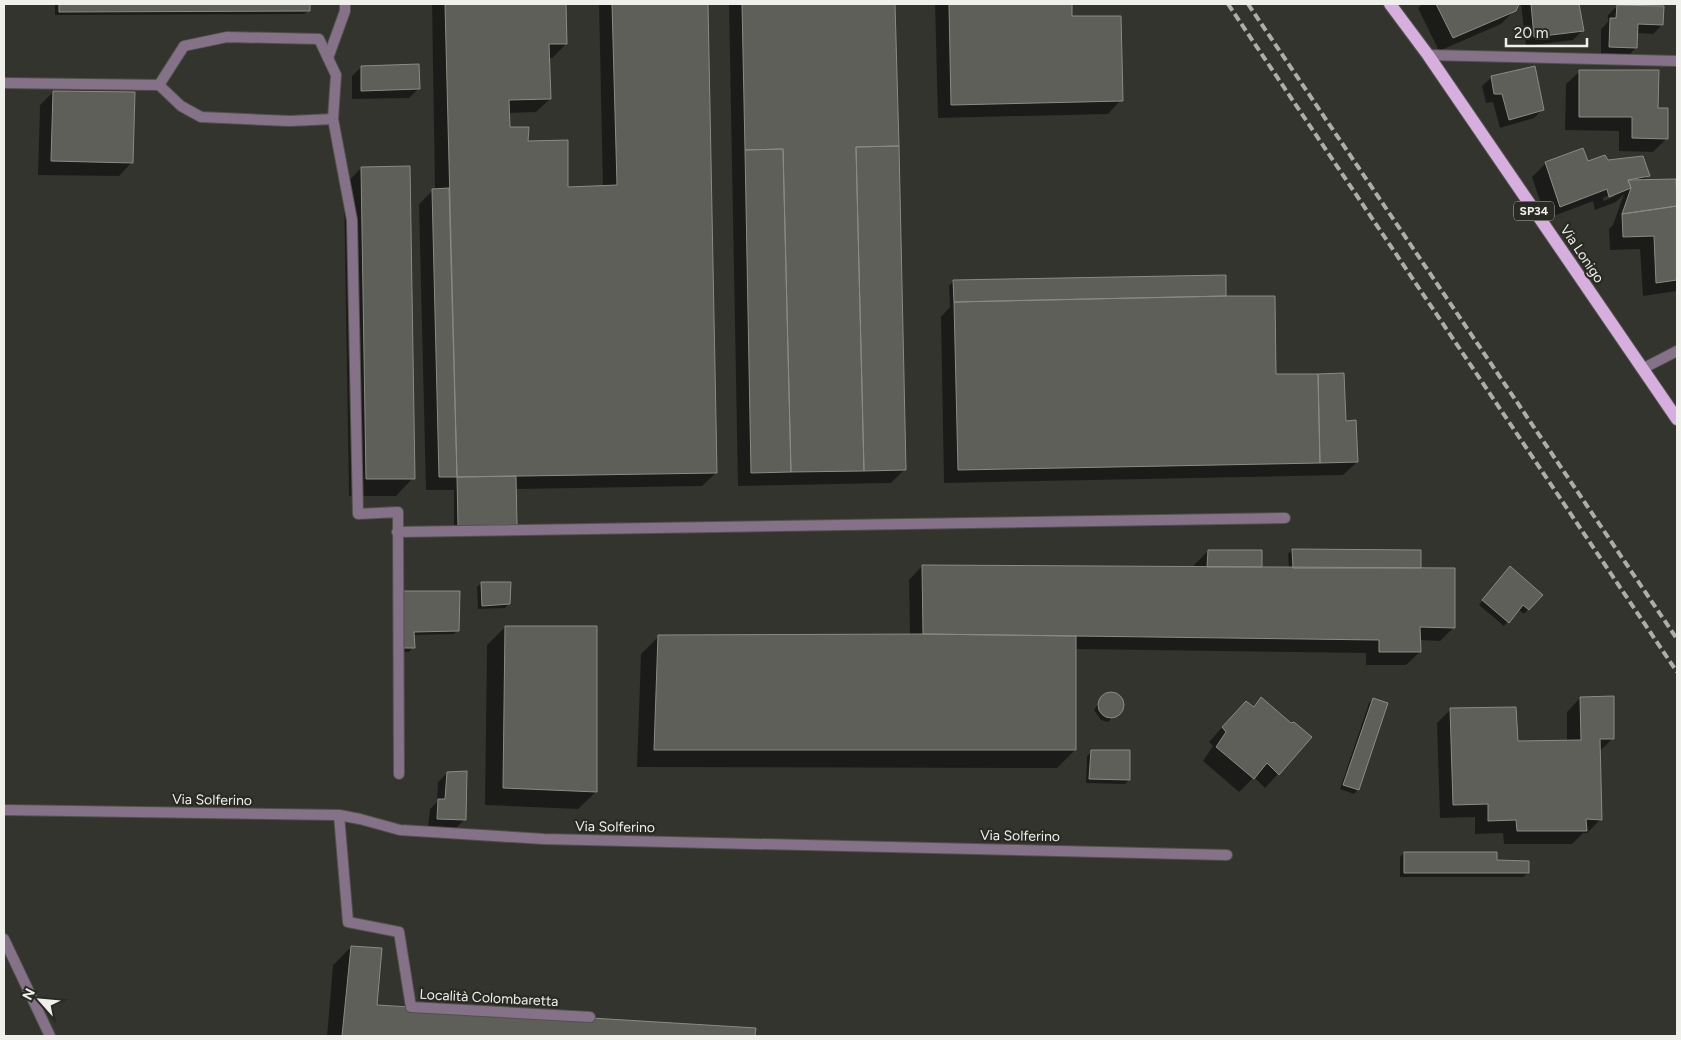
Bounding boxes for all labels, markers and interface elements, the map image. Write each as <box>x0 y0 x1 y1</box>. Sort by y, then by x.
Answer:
scale bar <box>1506 15 1587 47</box>
text: 20 m <box>1514 24 1548 42</box>
road number: SP34 <box>1514 202 1554 220</box>
street label: Via Lonigo <box>1556 222 1608 286</box>
street label: Via Solferino <box>172 791 252 809</box>
street label: Via Solferino <box>575 818 655 836</box>
street label: Via Solferino <box>980 827 1060 845</box>
north arrow <box>15 975 65 1025</box>
text: N <box>19 986 39 1003</box>
street label: Località Colombaretta <box>419 986 559 1010</box>

